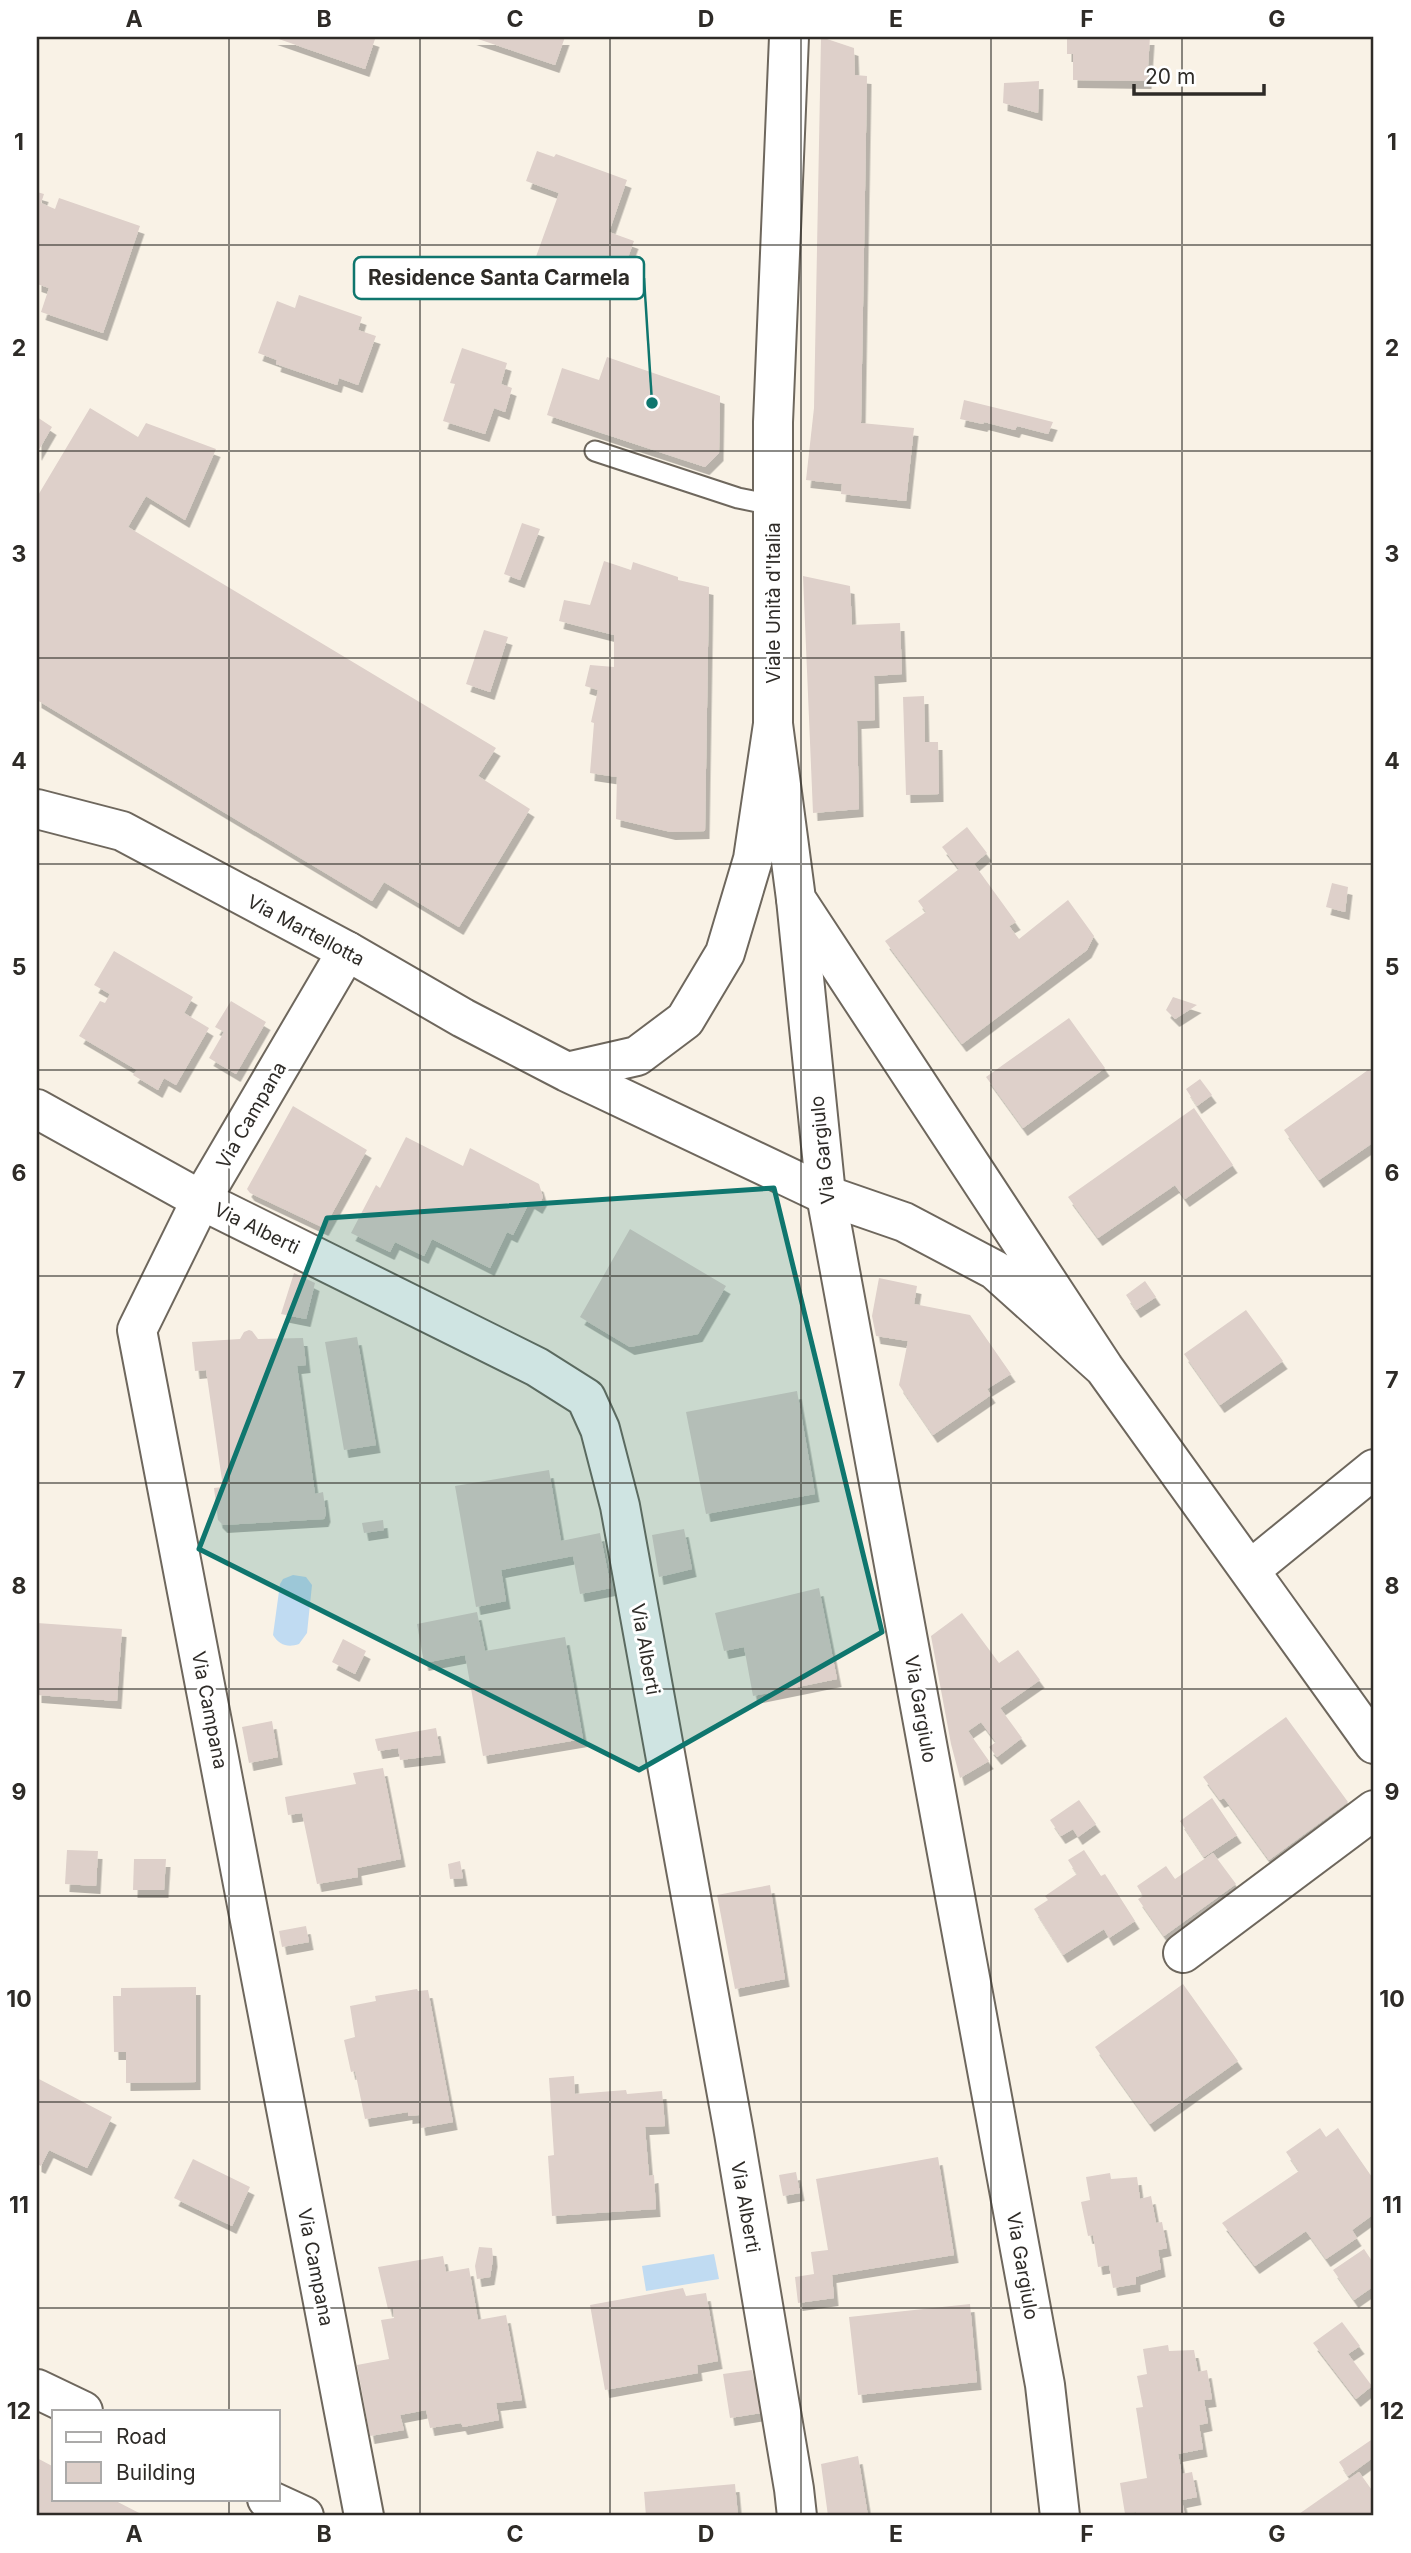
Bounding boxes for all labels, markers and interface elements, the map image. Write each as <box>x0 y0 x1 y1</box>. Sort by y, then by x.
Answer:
text: A <box>125 5 143 33</box>
text: B <box>316 5 332 33</box>
text: C <box>506 5 524 33</box>
text: D <box>698 5 714 33</box>
text: E <box>889 5 903 33</box>
text: F <box>1080 5 1094 33</box>
text: G <box>1268 5 1286 33</box>
scale bar <box>1134 52 1264 96</box>
text: 20 m <box>1145 64 1195 89</box>
text: 1 <box>14 128 24 156</box>
text: 1 <box>1387 128 1397 156</box>
callout: Residence Santa Carmela <box>354 257 644 299</box>
text: Residence Santa Carmela <box>368 265 630 290</box>
text: 2 <box>12 334 26 362</box>
text: 2 <box>1385 334 1399 362</box>
street label: Viale Unità d'Italia <box>762 522 785 684</box>
text: 3 <box>12 540 26 568</box>
text: 3 <box>1385 540 1399 568</box>
text: 4 <box>11 747 27 775</box>
text: 4 <box>1384 747 1400 775</box>
street label: Via Martellotta <box>243 890 368 971</box>
text: 5 <box>12 953 26 981</box>
text: 5 <box>1385 953 1399 981</box>
street label: Via Campana <box>212 1058 291 1173</box>
street label: Via Gargiulo <box>805 1095 840 1205</box>
text: 6 <box>12 1159 26 1187</box>
text: 6 <box>1385 1159 1399 1187</box>
street label: Via Alberti <box>210 1198 303 1259</box>
text: 7 <box>12 1366 26 1394</box>
text: 7 <box>1385 1366 1399 1394</box>
text: 8 <box>12 1572 26 1600</box>
text: 8 <box>1385 1572 1399 1600</box>
street label: Via Alberti <box>626 1602 665 1697</box>
street label: Via Campana <box>187 1649 232 1771</box>
street label: Via Gargiulo <box>900 1653 941 1765</box>
text: 9 <box>12 1778 26 1806</box>
text: 9 <box>1385 1778 1399 1806</box>
text: 10 <box>6 1985 32 2013</box>
text: 10 <box>1379 1985 1405 2013</box>
street label: Via Alberti <box>726 2160 765 2255</box>
text: 11 <box>9 2191 29 2219</box>
text: 11 <box>1382 2191 1402 2219</box>
street label: Via Campana <box>293 2206 338 2328</box>
street label: Via Gargiulo <box>1002 2210 1043 2322</box>
text: 12 <box>7 2397 31 2425</box>
text: 12 <box>1380 2397 1404 2425</box>
legend <box>52 2410 280 2500</box>
text: Road <box>116 2424 167 2449</box>
text: Building <box>116 2460 196 2485</box>
text: A <box>125 2520 143 2548</box>
text: B <box>316 2520 332 2548</box>
text: C <box>506 2520 524 2548</box>
text: D <box>698 2520 714 2548</box>
text: E <box>889 2520 903 2548</box>
text: F <box>1080 2520 1094 2548</box>
text: G <box>1268 2520 1286 2548</box>

